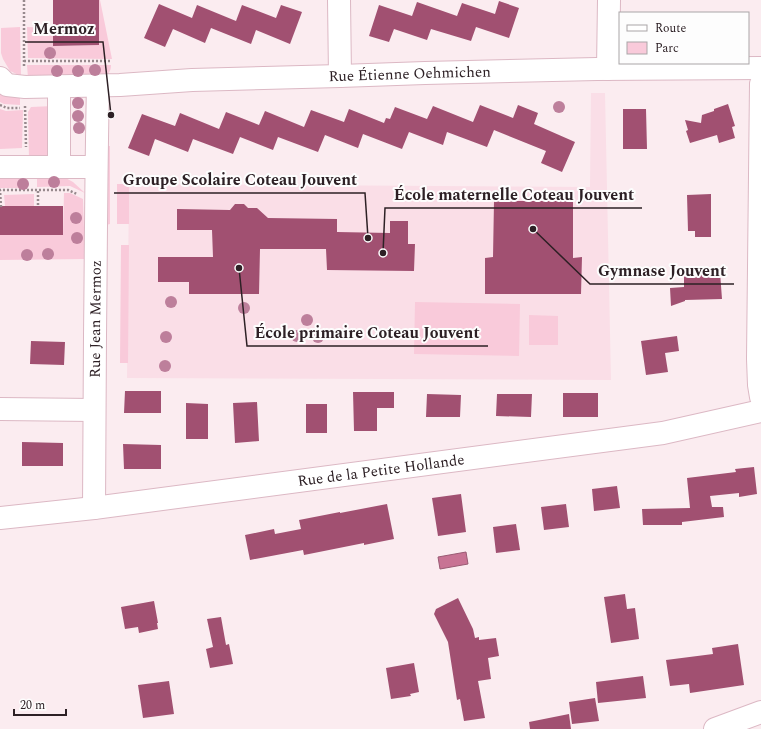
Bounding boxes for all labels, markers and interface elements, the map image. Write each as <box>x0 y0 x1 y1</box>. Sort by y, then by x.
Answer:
legend <box>619 12 749 64</box>
callout: Mermoz <box>25 14 103 42</box>
text: Mermoz <box>33 17 95 41</box>
text: Route <box>655 19 686 38</box>
text: Parc <box>655 39 679 58</box>
street label: Rue Étienne Oehmichen <box>328 60 491 88</box>
callout: Groupe Scolaire Coteau Jouvent <box>114 165 365 193</box>
text: Groupe Scolaire Coteau Jouvent <box>123 168 357 192</box>
callout: École maternelle Coteau Jouvent <box>385 180 642 208</box>
text: École maternelle Coteau Jouvent <box>394 183 634 207</box>
callout: Gymnase Jouvent <box>590 256 734 284</box>
text: Gymnase Jouvent <box>598 259 726 283</box>
street label: Rue Jean Mermoz <box>83 260 107 378</box>
callout: École primaire Coteau Jouvent <box>247 318 488 346</box>
text: École primaire Coteau Jouvent <box>254 321 480 345</box>
street label: Rue de la Petite Hollande <box>296 448 466 493</box>
scale bar <box>14 691 66 717</box>
text: 20 m <box>20 696 45 715</box>

